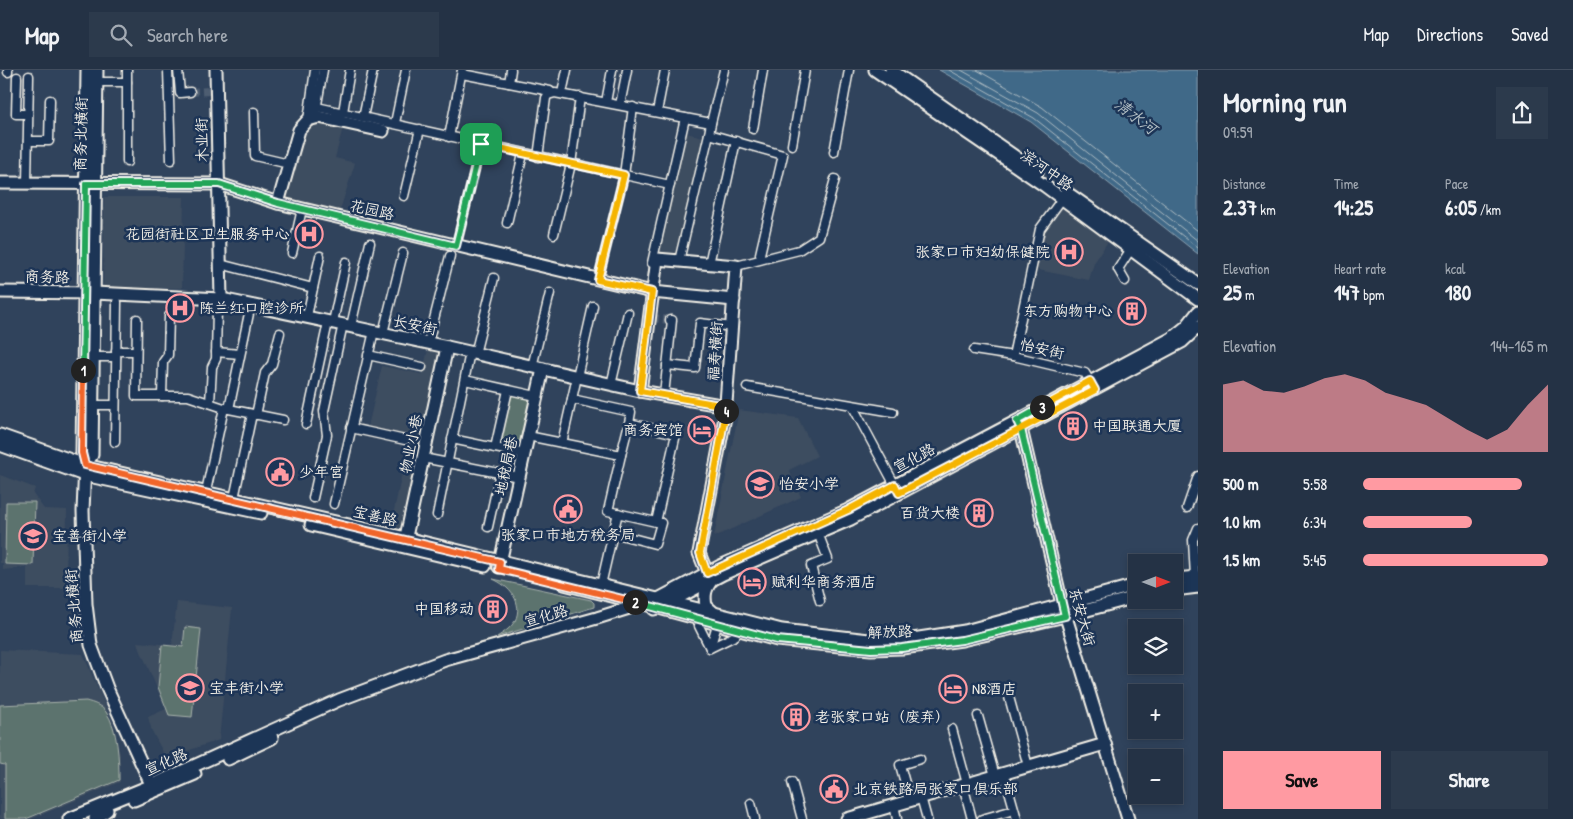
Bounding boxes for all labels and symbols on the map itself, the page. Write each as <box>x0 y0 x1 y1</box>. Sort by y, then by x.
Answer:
water label: 清水河 <box>1110 93 1164 141</box>
street label: 商务北横街 <box>69 96 92 172</box>
street label: 木业街 <box>191 117 212 163</box>
pin <box>460 123 502 165</box>
street label: 滨河中路 <box>1017 144 1078 195</box>
street label: 花园路 <box>348 194 396 225</box>
hospital icon: 花园街社区卫生服务中心 <box>294 219 324 249</box>
place label: 花园街社区卫生服务中心 <box>125 223 290 244</box>
hospital icon: 张家口市妇幼保健院 <box>1054 237 1084 267</box>
place label: 张家口市妇幼保健院 <box>915 241 1050 262</box>
street label: 商务路 <box>24 266 70 287</box>
hospital icon: 陈兰红口腔诊所 <box>165 293 195 323</box>
building icon: 东方购物中心 <box>1117 296 1147 326</box>
place label: 陈兰红口腔诊所 <box>199 297 304 318</box>
place label: 东方购物中心 <box>1023 300 1113 321</box>
street label: 长安街 <box>391 310 439 339</box>
street label: 福寿横街 <box>702 320 727 382</box>
street label: 怡安街 <box>1018 333 1066 364</box>
pin: 1 <box>70 358 96 382</box>
pin: 3 <box>1030 394 1054 420</box>
pin: 4 <box>714 398 738 424</box>
building icon: 中国联通大厦 <box>1058 411 1088 441</box>
street label: 物业小巷 <box>394 412 427 475</box>
hotel icon: 商务宾馆 <box>687 415 717 445</box>
place label: 中国联通大厦 <box>1092 415 1182 436</box>
place label: 商务宾馆 <box>623 419 683 440</box>
street label: 地税局巷 <box>489 434 522 497</box>
street label: 宣化路 <box>889 438 939 477</box>
public building icon: 少年宫 <box>265 457 295 487</box>
place label: 少年宫 <box>299 461 344 482</box>
school or university icon: 怡安小学 <box>745 469 775 499</box>
place label: 怡安小学 <box>779 473 839 494</box>
public building icon: 张家口市地方税务局 <box>553 494 583 524</box>
building icon: 百货大楼 <box>964 498 994 528</box>
street label: 宝善路 <box>351 500 399 531</box>
place label: 百货大楼 <box>900 502 960 523</box>
school or university icon: 宝善街小学 <box>18 521 48 551</box>
place label: 张家口市地方税务局 <box>500 524 636 545</box>
place label: 宝善街小学 <box>52 525 127 546</box>
north arrow <box>1128 554 1182 609</box>
hotel icon: 赋利华商务酒店 <box>737 567 767 597</box>
street label: 商务北横街 <box>60 568 87 644</box>
place label: 赋利华商务酒店 <box>771 571 876 592</box>
street label: 东安大街 <box>1064 585 1101 649</box>
pin: 2 <box>622 590 648 614</box>
building icon: 中国移动 <box>478 594 508 624</box>
place label: 中国移动 <box>414 598 474 619</box>
street label: 宣化路 <box>521 599 570 632</box>
street label: 解放路 <box>867 620 913 643</box>
school or university icon: 宝丰街小学 <box>175 673 205 703</box>
hotel icon: N8酒店 <box>938 674 968 704</box>
place label: 宝丰街小学 <box>209 677 284 698</box>
place label: N8酒店 <box>972 678 1016 699</box>
building icon: 老张家口站（废弃） <box>781 702 811 732</box>
place label: 老张家口站（废弃） <box>815 706 950 727</box>
street label: 宣化路 <box>141 743 191 780</box>
public building icon: 北京铁路局张家口俱乐部 <box>819 774 849 804</box>
place label: 北京铁路局张家口俱乐部 <box>853 778 1018 799</box>

